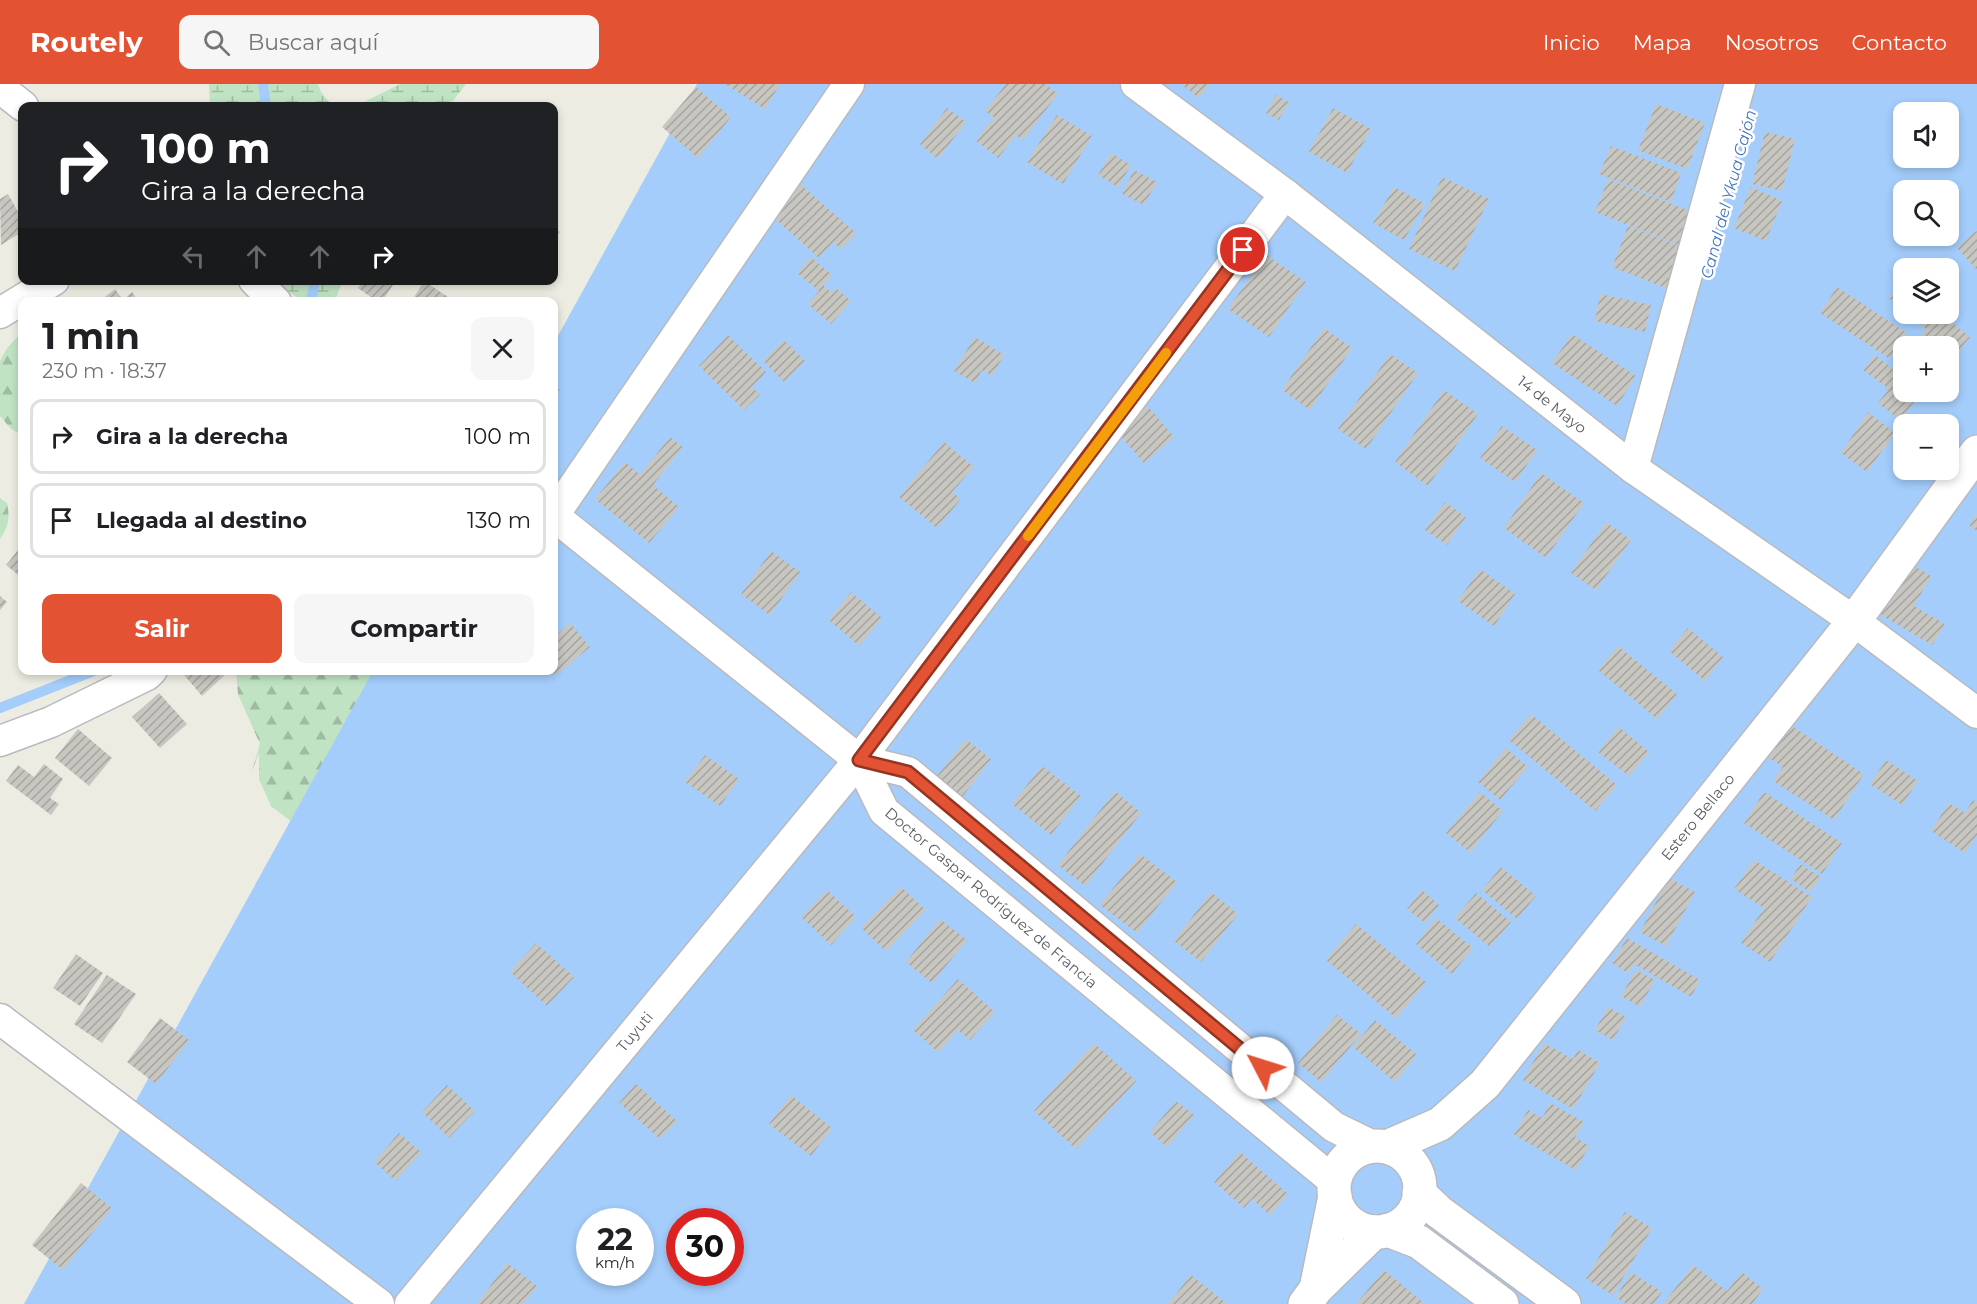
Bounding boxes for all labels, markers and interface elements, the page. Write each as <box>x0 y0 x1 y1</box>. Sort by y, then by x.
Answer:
search box <box>179 15 599 69</box>
text: Routely <box>30 25 143 59</box>
icon: search <box>200 26 233 59</box>
text: Buscar aquí <box>248 29 378 56</box>
text: Inicio <box>1543 30 1600 55</box>
text: Mapa <box>1633 30 1692 55</box>
text: Nosotros <box>1725 30 1818 55</box>
text: Contacto <box>1851 30 1947 55</box>
map controls <box>1893 102 1959 480</box>
button: sound <box>1893 102 1959 168</box>
water label: Canal del Ykua Cajón <box>1697 108 1760 281</box>
text: 100 m <box>141 122 270 174</box>
icon: right <box>42 126 120 204</box>
text: Gira a la derecha <box>141 174 366 207</box>
button: search <box>1893 180 1959 246</box>
pin <box>1217 224 1268 275</box>
icon: arrive <box>1226 233 1259 266</box>
icon: left <box>177 240 210 273</box>
icon: ahead <box>240 240 273 273</box>
icon: ahead <box>303 240 336 273</box>
icon: right <box>366 240 399 273</box>
button: layers <box>1893 258 1959 324</box>
text: 1 min <box>42 314 140 358</box>
button: close <box>471 317 534 380</box>
button: + <box>1893 336 1959 402</box>
text: 230 m · 18:37 <box>42 359 167 383</box>
street label: 14 de Mayo <box>1514 372 1591 438</box>
button: − <box>1893 414 1959 480</box>
icon: right <box>45 420 78 453</box>
text: Gira a la derecha <box>96 423 288 450</box>
text: 100 m <box>465 423 531 450</box>
icon: arrive <box>45 504 78 537</box>
text: Llegada al destino <box>96 507 307 534</box>
text: 130 m <box>467 507 531 534</box>
button: Salir <box>42 594 282 663</box>
button: Compartir <box>294 594 534 663</box>
street label: Estero Bellaco <box>1657 769 1738 864</box>
street label: Doctor Gaspar Rodríguez de Francia <box>881 803 1101 992</box>
street label: Tuyuti <box>612 1008 657 1056</box>
position arrow <box>1231 1036 1295 1100</box>
speed limit sign: 30 <box>666 1208 744 1286</box>
text: 22 <box>597 1221 633 1258</box>
text: km/h <box>595 1253 635 1272</box>

